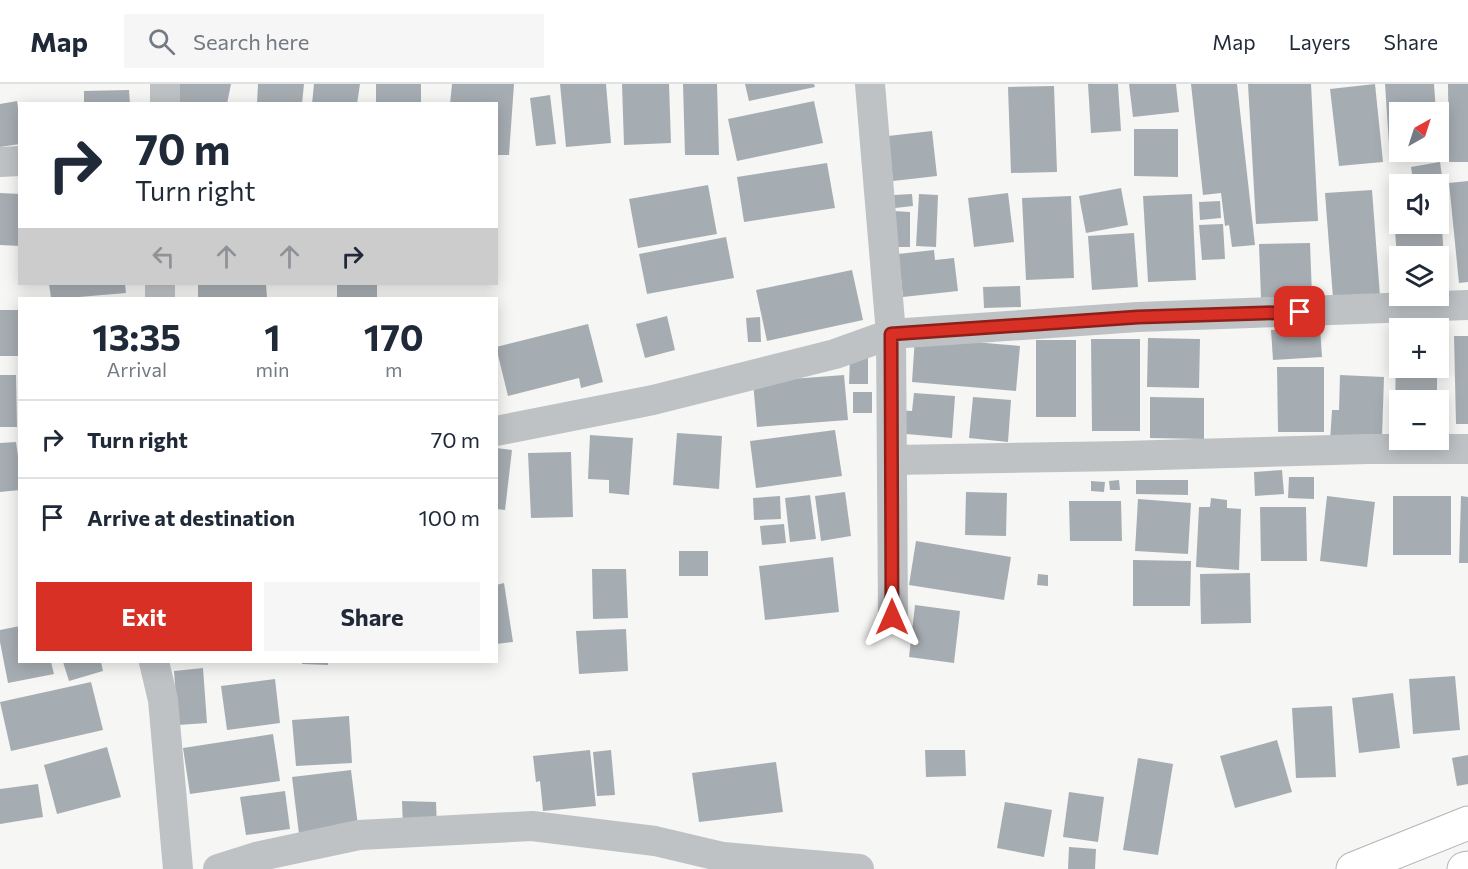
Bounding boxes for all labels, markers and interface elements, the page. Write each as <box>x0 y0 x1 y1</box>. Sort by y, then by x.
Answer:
search box <box>124 14 544 68</box>
text: Map <box>30 24 88 58</box>
icon: search <box>145 25 178 58</box>
text: Search here <box>193 28 309 55</box>
text: Map <box>1212 29 1256 54</box>
text: Layers <box>1289 29 1351 54</box>
text: Share <box>1384 29 1438 54</box>
north arrow <box>1389 102 1449 162</box>
map controls <box>1389 102 1449 450</box>
text: 70 m <box>135 122 230 174</box>
icon: right <box>36 126 114 204</box>
text: Turn right <box>135 174 255 207</box>
button: sound <box>1389 174 1449 234</box>
icon: left <box>147 240 180 273</box>
icon: ahead <box>210 240 243 273</box>
icon: ahead <box>273 240 306 273</box>
icon: right <box>336 240 369 273</box>
button: layers <box>1389 246 1449 306</box>
pin <box>1274 286 1325 337</box>
icon: arrive <box>1283 295 1316 328</box>
text: 13:35 <box>92 314 181 358</box>
text: 1 <box>264 314 281 358</box>
text: 170 <box>364 314 424 358</box>
button: + <box>1389 318 1449 378</box>
text: Arrival <box>106 357 167 381</box>
text: min <box>255 357 290 381</box>
text: m <box>385 357 402 381</box>
button: − <box>1389 390 1449 450</box>
icon: right <box>36 423 69 456</box>
text: Turn right <box>87 426 188 453</box>
text: 70 m <box>431 426 480 453</box>
icon: arrive <box>36 501 69 534</box>
text: Arrive at destination <box>87 504 295 531</box>
text: 100 m <box>418 504 480 531</box>
button: Exit <box>36 582 252 651</box>
button: Share <box>264 582 480 651</box>
position arrow <box>860 585 924 649</box>

